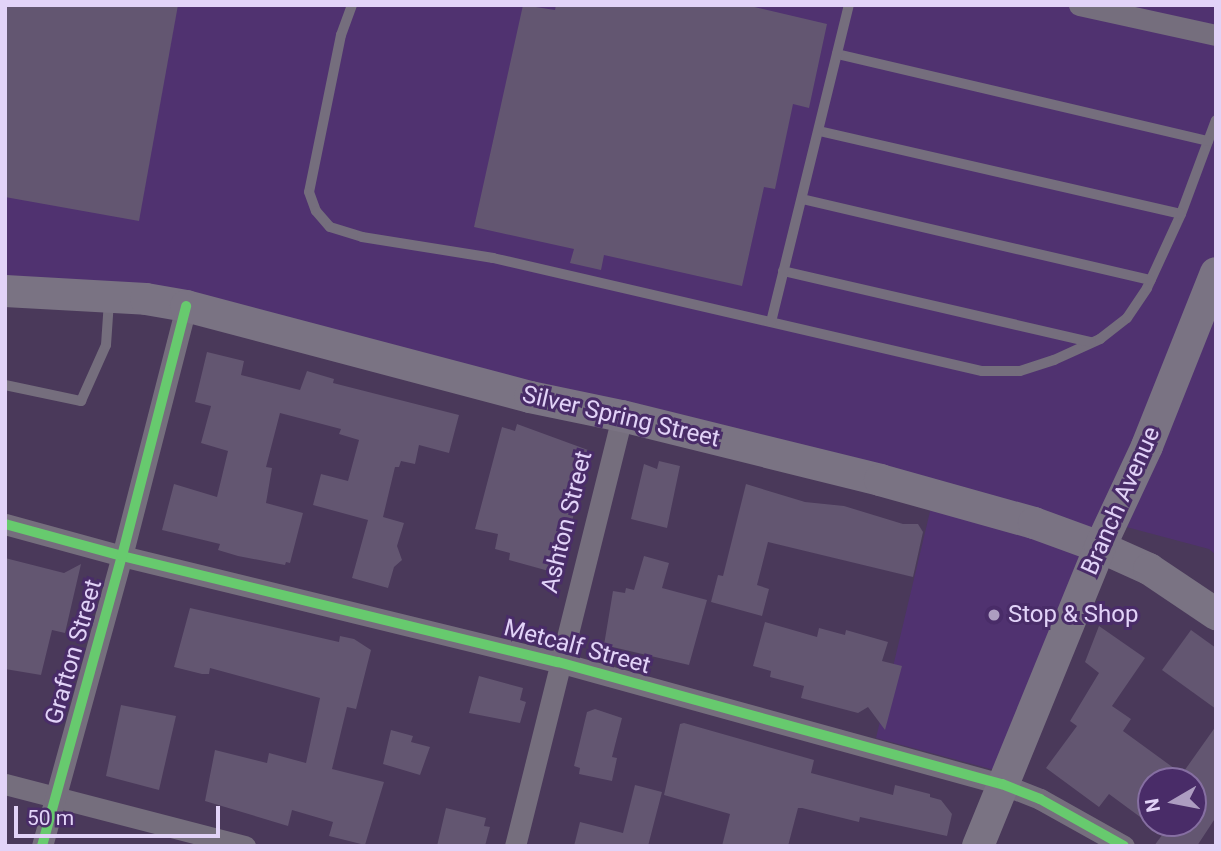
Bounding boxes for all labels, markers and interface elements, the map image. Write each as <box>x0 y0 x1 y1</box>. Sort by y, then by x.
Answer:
street label: Silver Spring Street <box>519 380 723 454</box>
street label: Branch Avenue <box>1075 422 1167 580</box>
street label: Ashton Street <box>535 448 599 596</box>
street label: Grafton Street <box>40 576 108 728</box>
place label: Stop & Shop <box>1008 601 1138 629</box>
marker: Stop & Shop <box>986 607 1002 623</box>
street label: Metcalf Street <box>501 614 653 680</box>
north arrow <box>1137 767 1207 837</box>
scale bar <box>18 792 224 836</box>
text: N <box>1140 797 1165 814</box>
text: 50 m <box>27 806 74 830</box>

